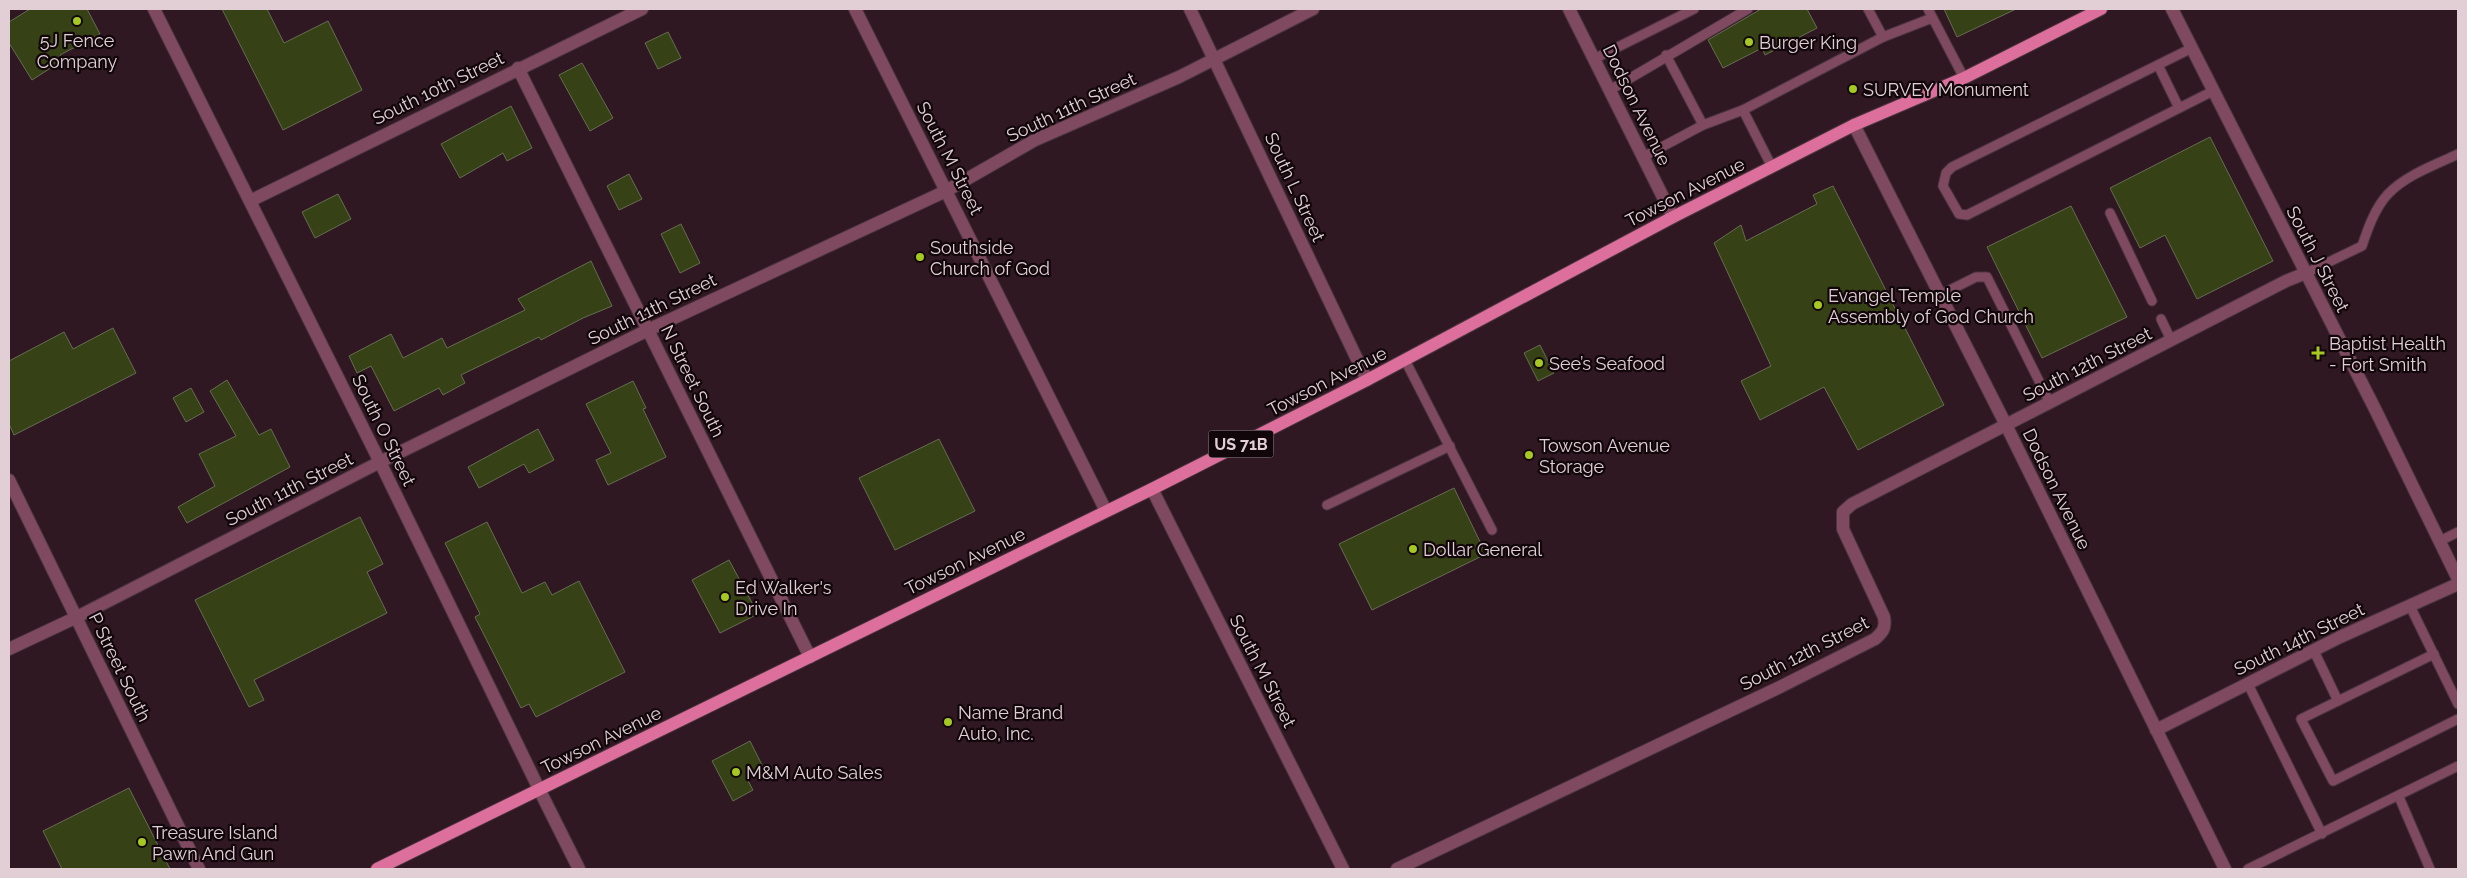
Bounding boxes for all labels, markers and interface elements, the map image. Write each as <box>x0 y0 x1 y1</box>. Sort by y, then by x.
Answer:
marker: 5J Fence Company <box>71 15 83 27</box>
place label: 5J Fence Company <box>37 30 118 72</box>
place label: Burger King <box>1759 32 1857 53</box>
marker: Burger King <box>1743 36 1755 48</box>
street label: Dodson Avenue <box>1599 41 1676 169</box>
street label: South 10th Street <box>369 47 507 129</box>
street label: South 11th Street <box>1003 68 1139 146</box>
place label: SURVEY Monument <box>1863 79 2029 100</box>
marker: SURVEY Monument <box>1847 83 1859 95</box>
street label: South M Street <box>913 98 987 218</box>
street label: South L Street <box>1261 129 1329 245</box>
street label: Towson Avenue <box>1622 153 1748 231</box>
street label: South J Street <box>2282 203 2354 315</box>
place label: Southside Church of God <box>930 237 1050 279</box>
marker: Southside Church of God <box>914 251 926 263</box>
street label: South 11th Street <box>585 269 719 349</box>
place label: Evangel Temple Assembly of God Church <box>1828 285 2034 327</box>
marker: Evangel Temple Assembly of God Church <box>1812 299 1824 311</box>
street label: N Street South <box>657 322 729 440</box>
street label: South 12th Street <box>2019 323 2155 405</box>
place label: Baptist Health - Fort Smith <box>2329 333 2446 375</box>
street label: Towson Avenue <box>1264 342 1390 420</box>
marker: Baptist Health - Fort Smith <box>2311 346 2325 360</box>
place label: See’s Seafood <box>1549 353 1665 374</box>
marker: See’s Seafood <box>1533 357 1545 369</box>
street label: South O Street <box>348 371 420 489</box>
street label: Dodson Avenue <box>2019 425 2096 553</box>
road number: US 71B <box>1208 430 1274 458</box>
place label: Towson Avenue Storage <box>1539 435 1670 477</box>
street label: South 11th Street <box>222 448 356 530</box>
marker: Towson Avenue Storage <box>1523 449 1535 461</box>
street label: Towson Avenue <box>902 523 1029 599</box>
place label: Dollar General <box>1423 539 1542 560</box>
marker: Dollar General <box>1407 543 1419 555</box>
place label: Ed Walker's Drive In <box>735 577 832 619</box>
marker: Ed Walker's Drive In <box>719 591 731 603</box>
street label: South 14th Street <box>2231 598 2367 680</box>
street label: P Street South <box>85 609 155 725</box>
street label: South M Street <box>1226 611 1300 731</box>
street label: South 12th Street <box>1736 612 1872 694</box>
street label: Towson Avenue <box>538 702 665 778</box>
place label: Name Brand Auto, Inc. <box>958 702 1063 744</box>
marker: Name Brand Auto, Inc. <box>942 716 954 728</box>
place label: M&M Auto Sales <box>746 762 883 783</box>
marker: M&M Auto Sales <box>730 766 742 778</box>
place label: Treasure Island Pawn And Gun <box>152 822 278 864</box>
marker: Treasure Island Pawn And Gun <box>136 836 148 848</box>

